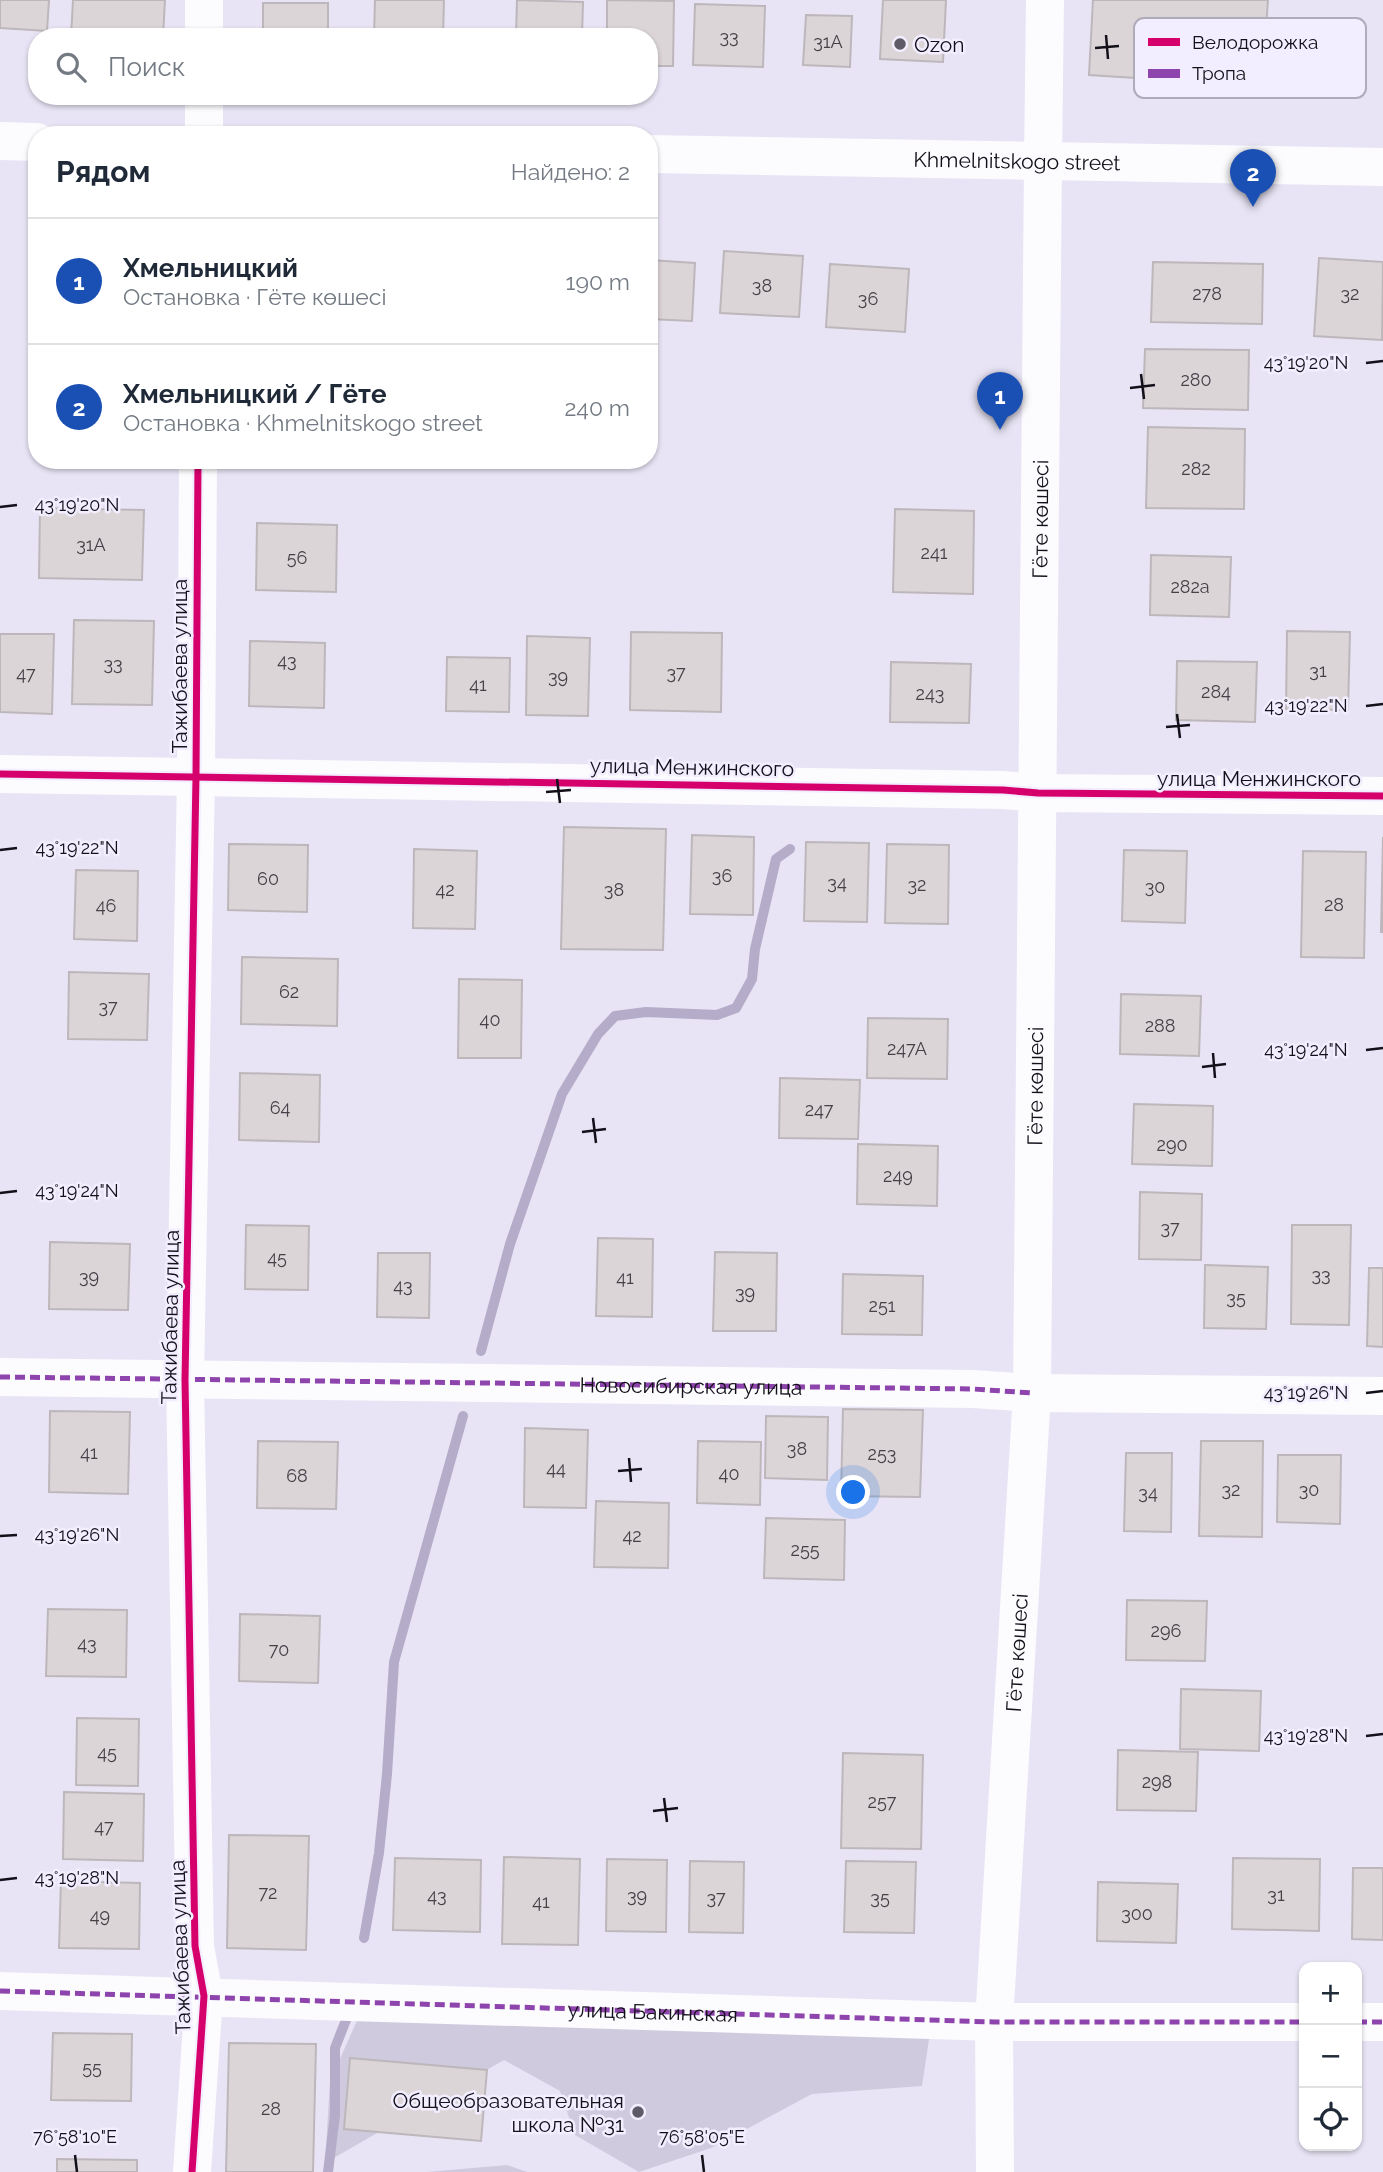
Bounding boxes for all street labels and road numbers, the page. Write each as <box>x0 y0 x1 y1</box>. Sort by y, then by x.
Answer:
street label: Khmelnitskogo street <box>913 146 1121 175</box>
street label: Гёте көшесі <box>1027 460 1053 579</box>
street label: Тажибаева улица <box>167 579 192 753</box>
street label: улица Менжинского <box>590 753 794 781</box>
street label: улица Менжинского <box>1157 766 1361 791</box>
street label: Гёте көшесі <box>1022 1027 1048 1146</box>
street label: Тажибаева улица <box>156 1230 184 1404</box>
street label: Новосибирская улица <box>579 1372 803 1399</box>
street label: Гёте көшесі <box>1000 1593 1032 1713</box>
street label: Тажибаева улица <box>164 1859 196 2035</box>
street label: улица Бакинская <box>567 1996 738 2027</box>

